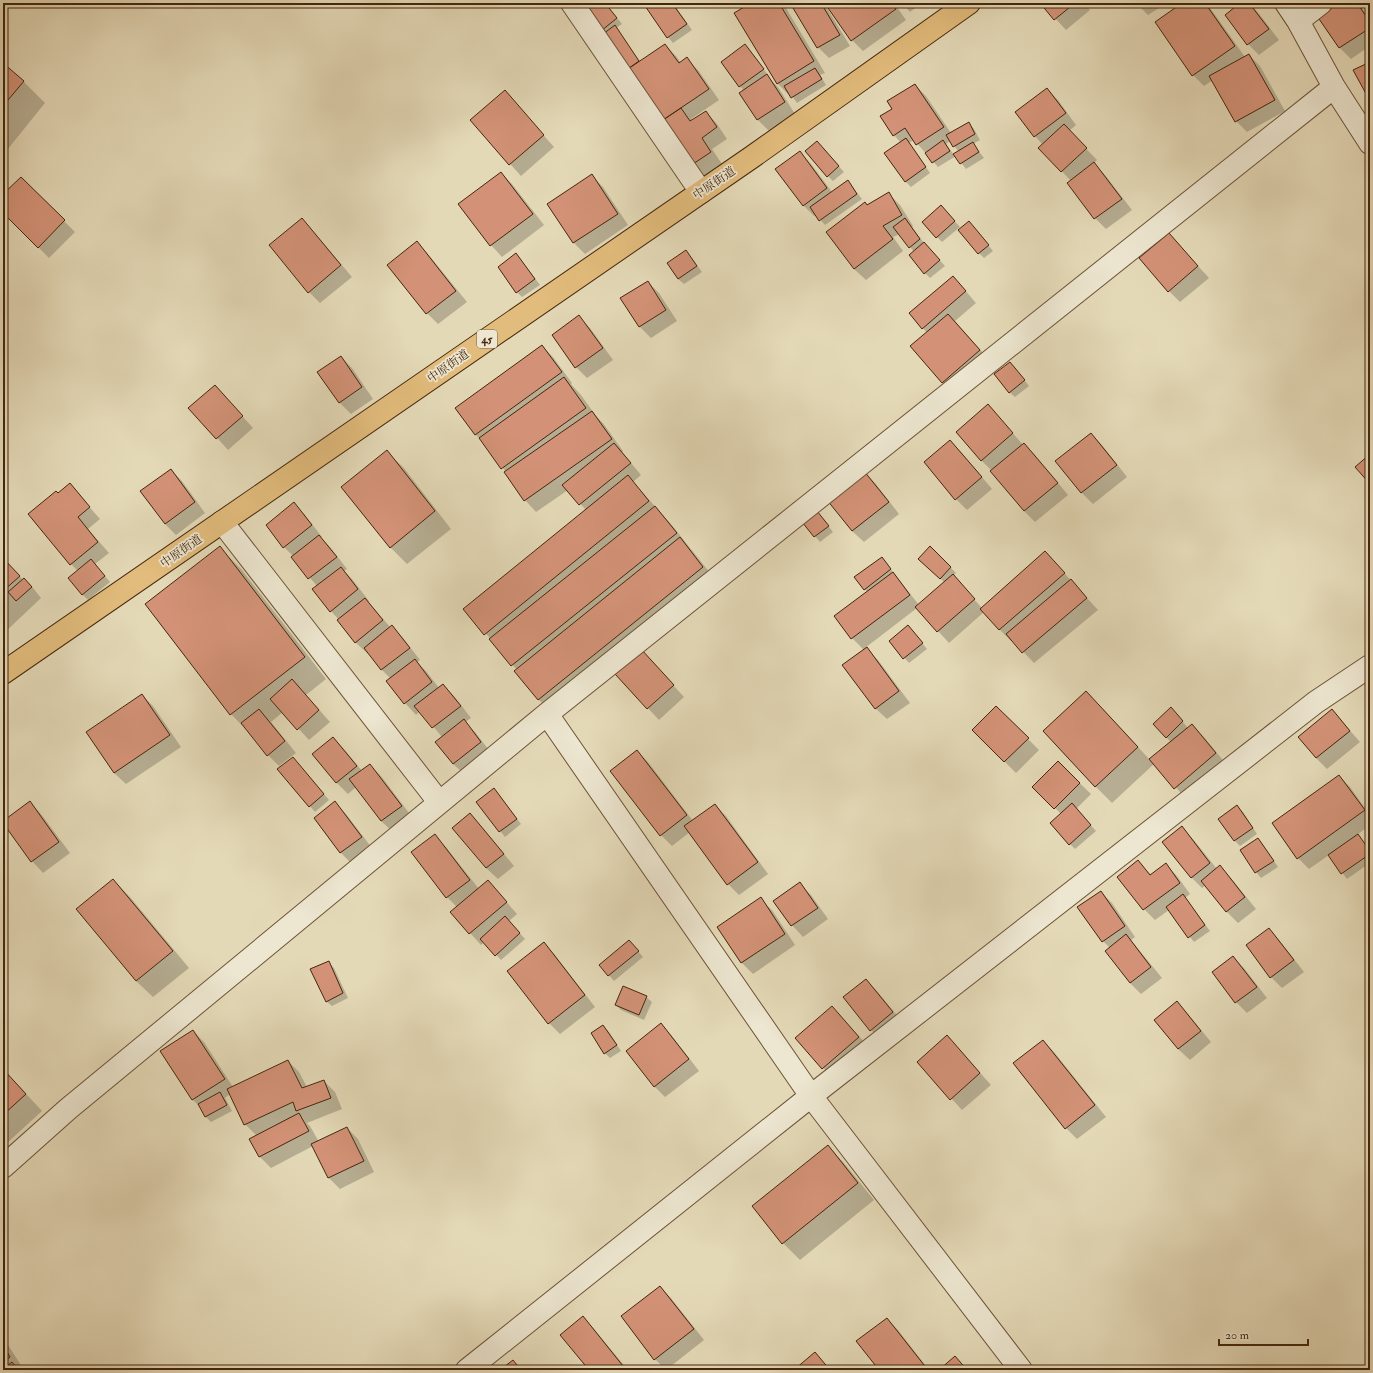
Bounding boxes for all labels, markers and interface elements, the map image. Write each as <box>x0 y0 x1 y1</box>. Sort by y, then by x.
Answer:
street label: 中原街道 <box>690 164 738 203</box>
road number: 45 <box>477 330 497 348</box>
street label: 中原街道 <box>424 346 472 386</box>
street label: 中原街道 <box>157 531 205 571</box>
scale bar <box>1219 1321 1308 1347</box>
text: 20 m <box>1225 1328 1250 1343</box>

